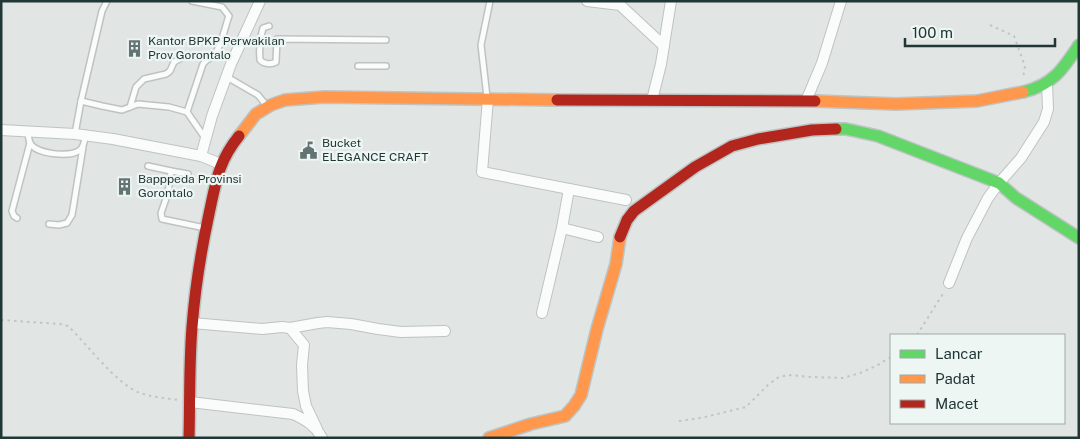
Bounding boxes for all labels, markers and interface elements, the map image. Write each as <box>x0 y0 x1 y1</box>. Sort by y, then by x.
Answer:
scale bar <box>905 15 1055 47</box>
text: 100 m <box>912 24 953 41</box>
place label: Kantor BPKP Perwakilan Prov Gorontalo <box>148 34 285 62</box>
building icon: Kantor BPKP Perwakilan Prov Gorontalo <box>124 38 144 58</box>
place label: Bucket ELEGANCE CRAFT <box>322 136 428 164</box>
public building icon: Bucket ELEGANCE CRAFT <box>298 140 318 160</box>
place label: Bapppeda Provinsi Gorontalo <box>138 172 242 200</box>
building icon: Bapppeda Provinsi Gorontalo <box>114 176 134 196</box>
legend <box>890 334 1065 424</box>
text: Lancar <box>935 345 983 362</box>
text: Padat <box>935 370 976 387</box>
text: Macet <box>935 395 979 412</box>

